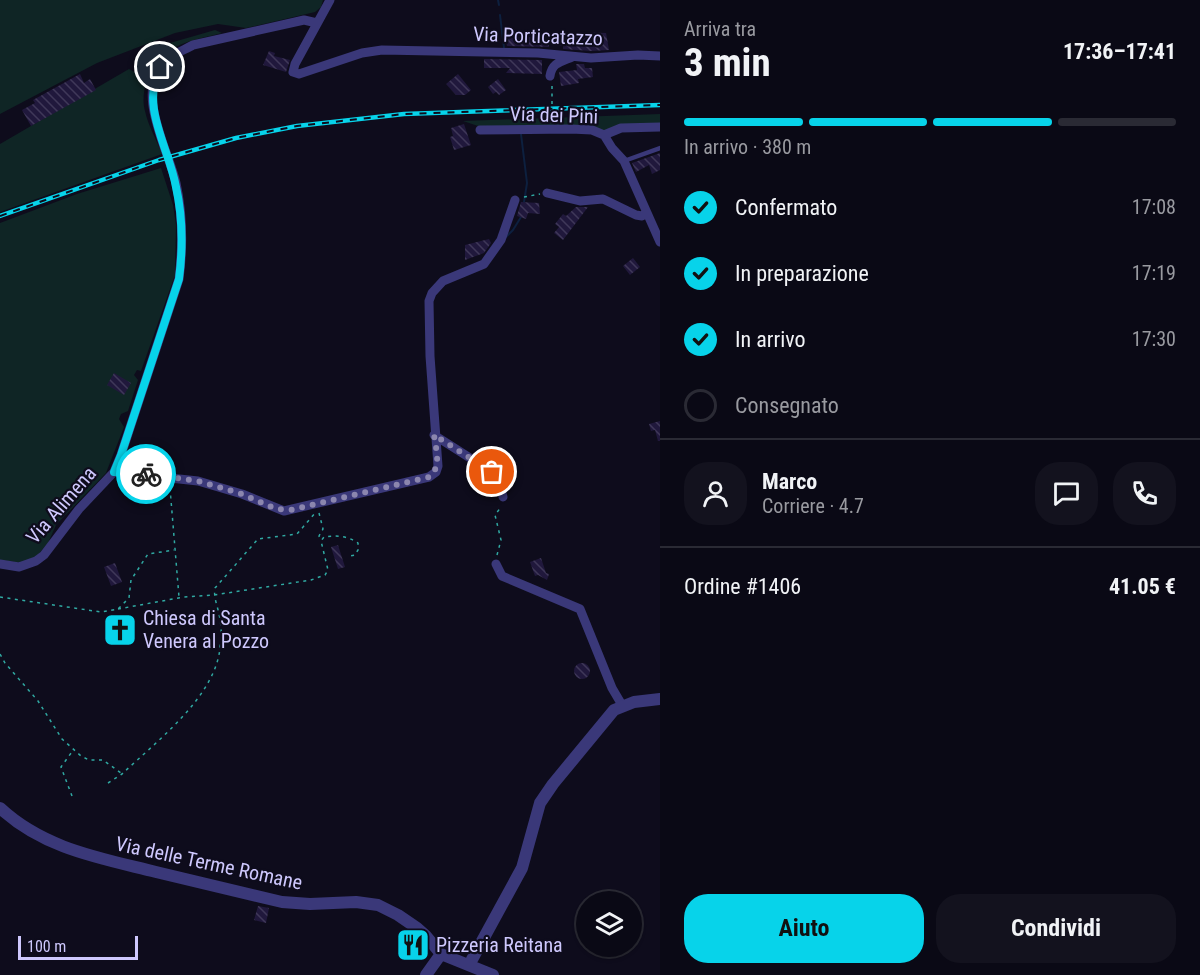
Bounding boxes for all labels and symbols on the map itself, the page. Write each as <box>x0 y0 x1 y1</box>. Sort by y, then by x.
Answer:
street label: Via Porticatazzo <box>473 22 603 50</box>
pin <box>134 41 185 92</box>
street label: Via dei Pini <box>509 101 599 129</box>
courier <box>116 444 176 504</box>
pin <box>466 446 517 497</box>
street label: Via Alimena <box>21 462 101 548</box>
place label: Chiesa di Santa Venera al Pozzo <box>143 606 269 653</box>
church icon: Chiesa di Santa Venera al Pozzo <box>102 612 138 648</box>
street label: Via delle Terme Romane <box>113 831 305 895</box>
restaurant icon: Pizzeria Reitana <box>395 927 431 963</box>
scale bar <box>18 933 138 960</box>
place label: Pizzeria Reitana <box>436 933 563 957</box>

